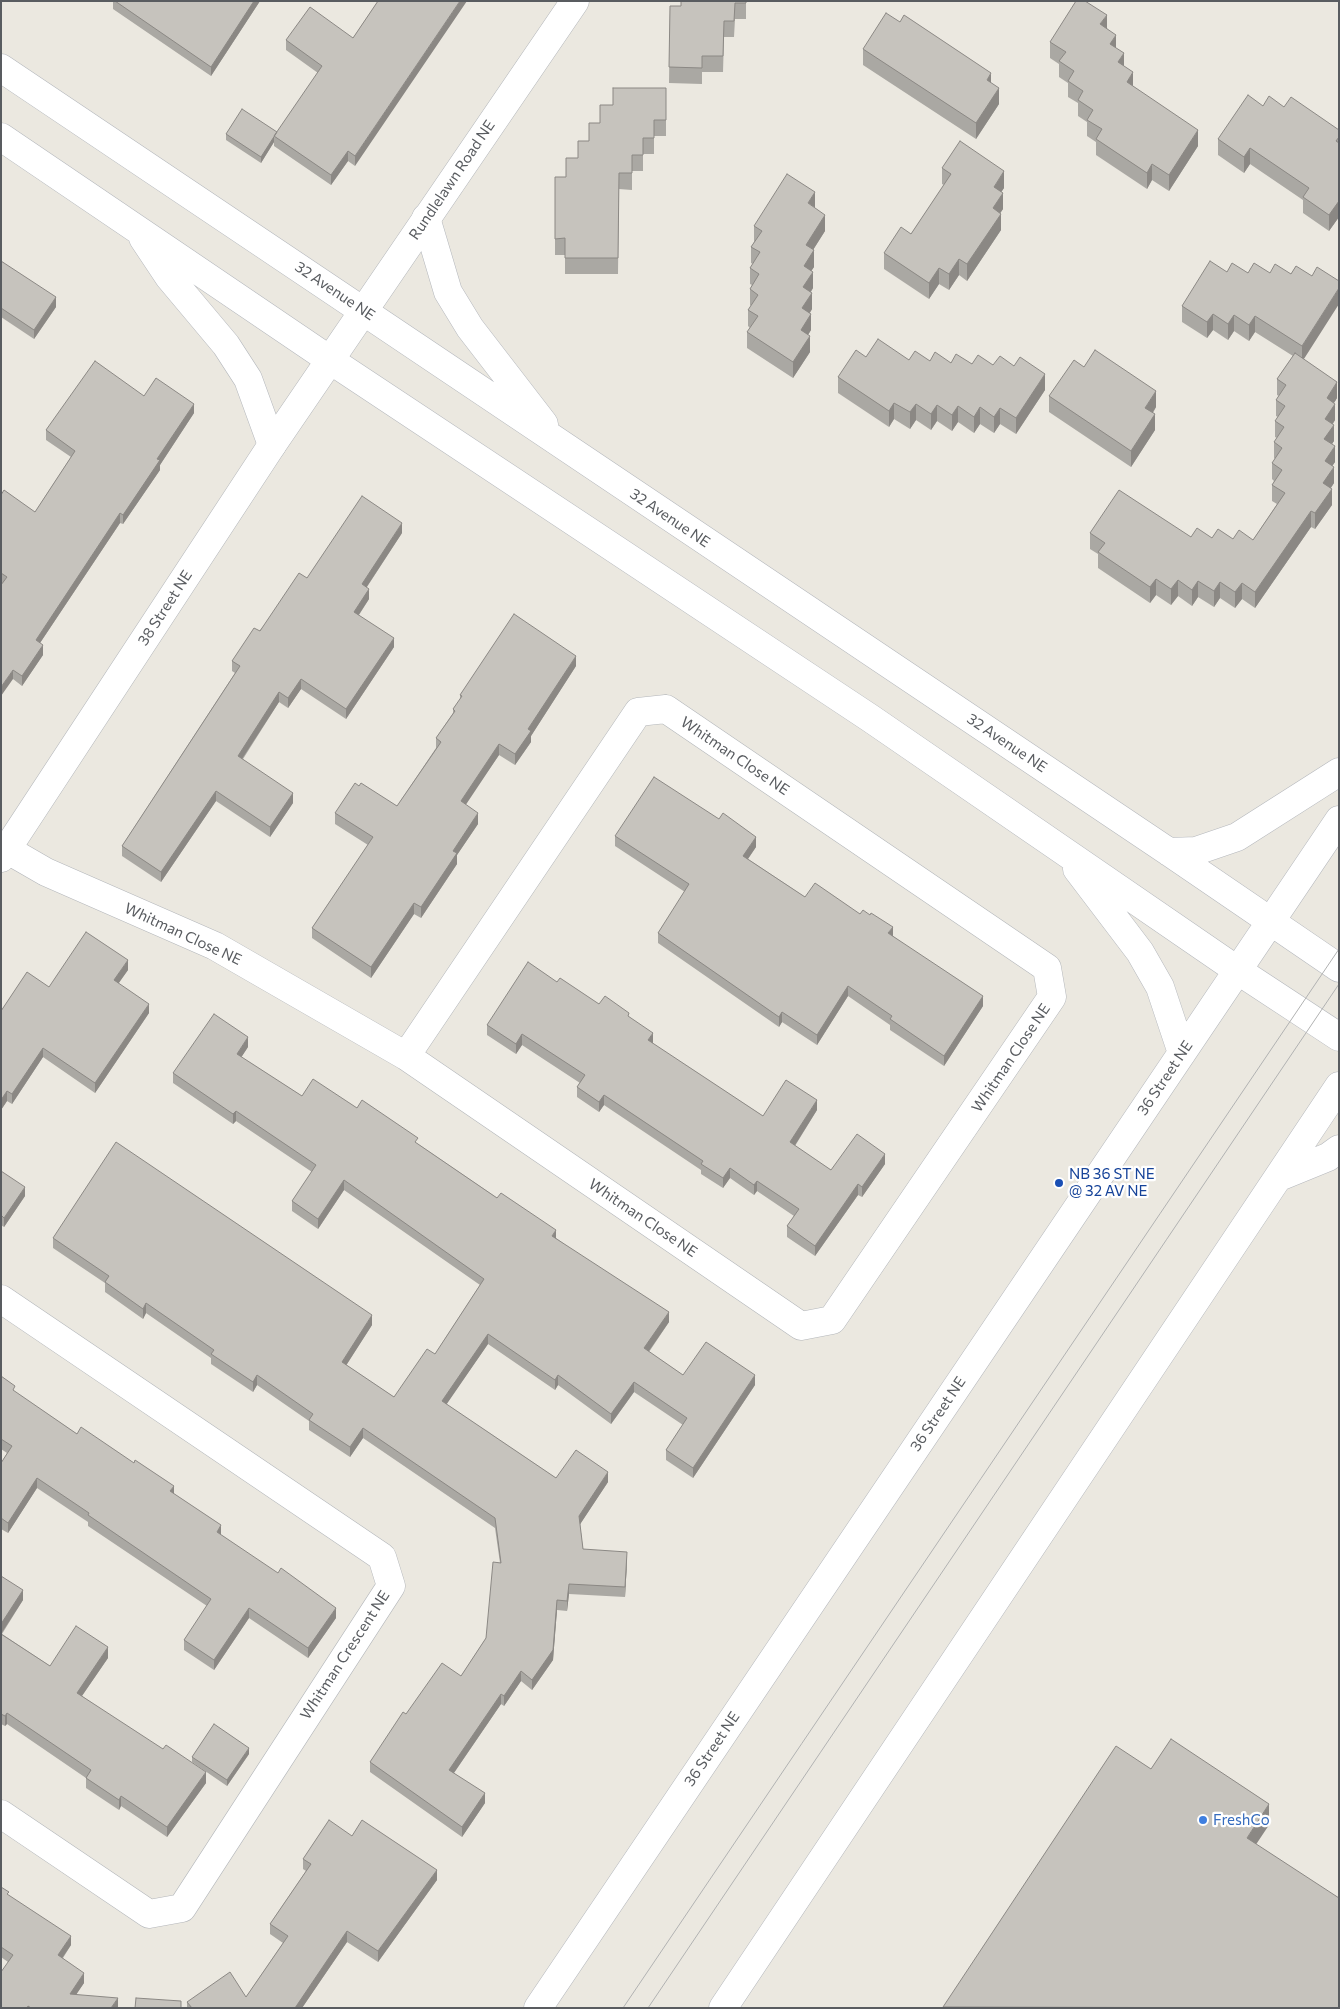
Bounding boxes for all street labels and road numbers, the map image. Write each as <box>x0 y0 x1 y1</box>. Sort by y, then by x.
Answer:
street label: Rundlelawn Road NE <box>405 117 499 243</box>
street label: 32 Avenue NE <box>292 258 378 324</box>
street label: 32 Avenue NE <box>627 485 713 551</box>
street label: 38 Street NE <box>134 567 196 649</box>
street label: 32 Avenue NE <box>964 710 1050 776</box>
street label: Whitman Close NE <box>677 713 793 799</box>
street label: Whitman Close NE <box>122 899 244 969</box>
street label: Whitman Close NE <box>968 1000 1054 1116</box>
street label: 36 Street NE <box>1133 1037 1197 1119</box>
street label: Whitman Close NE <box>585 1175 701 1261</box>
street label: 36 Street NE <box>906 1373 970 1455</box>
street label: Whitman Crescent NE <box>297 1587 393 1723</box>
street label: 36 Street NE <box>680 1708 744 1790</box>

